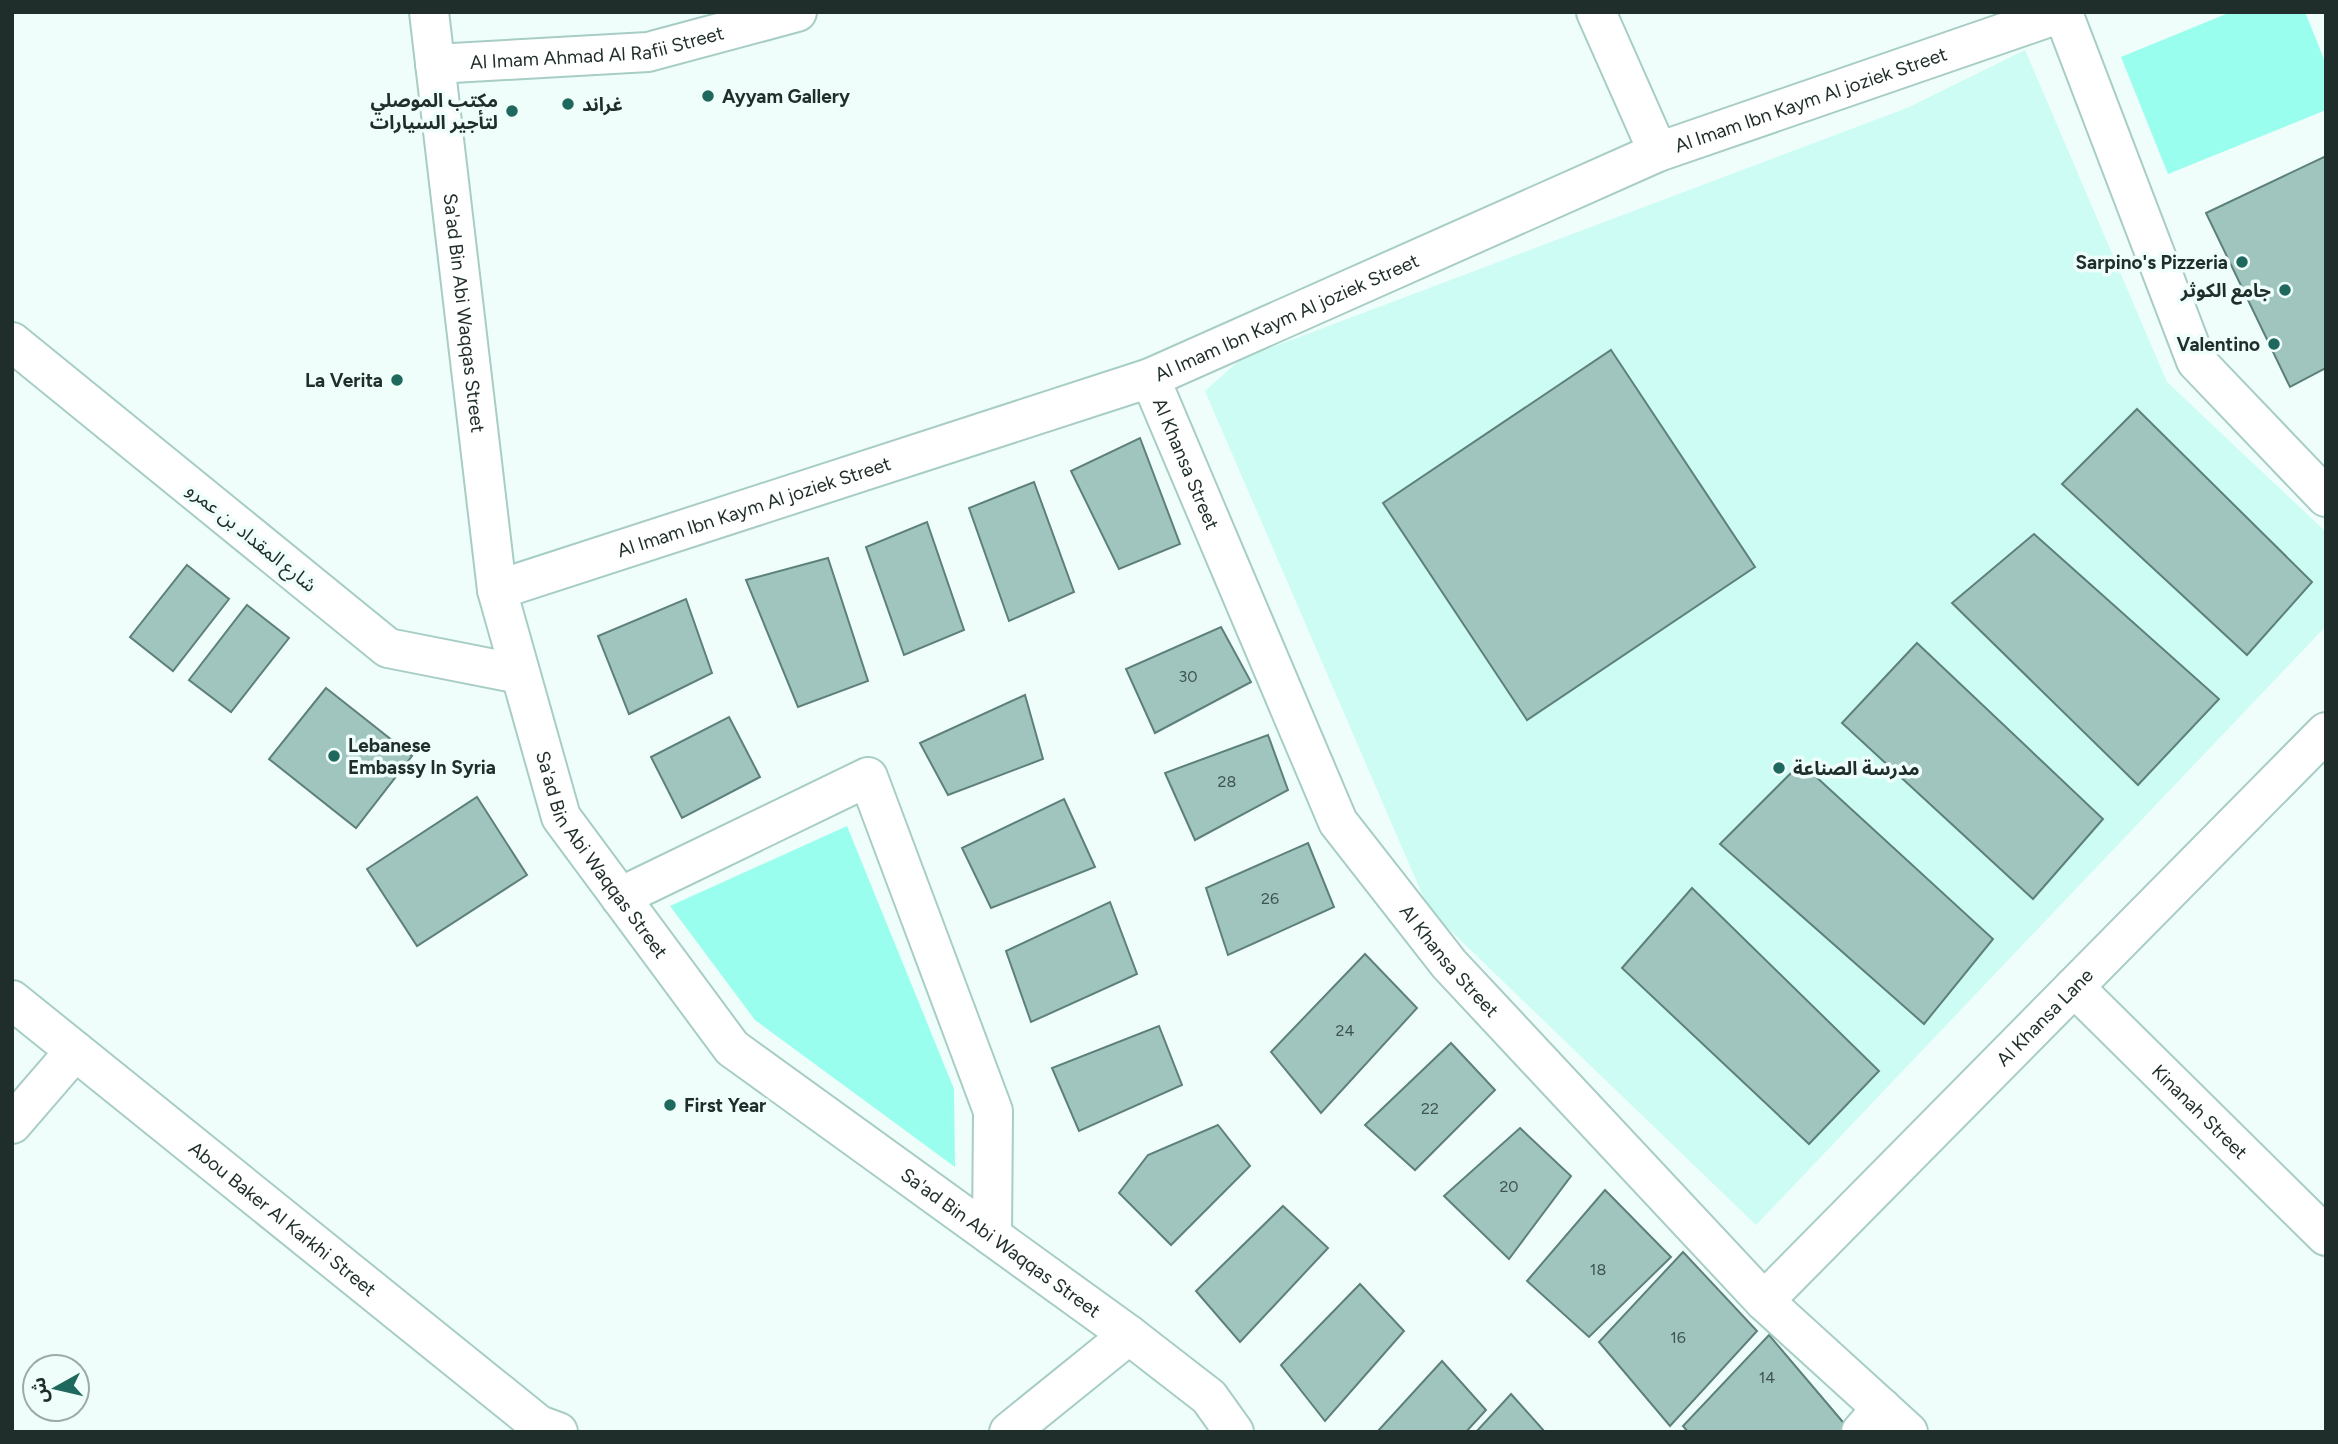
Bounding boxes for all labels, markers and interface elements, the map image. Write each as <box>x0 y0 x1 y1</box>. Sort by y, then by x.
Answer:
street label: Al Imam Ahmad Al Rafii Street <box>469 21 726 74</box>
street label: Al Imam Ibn Kaym Al joziek Street <box>1672 42 1950 157</box>
place label: Ayyam Gallery <box>722 85 850 108</box>
marker: Ayyam Gallery <box>700 88 716 104</box>
place label: مكتب الموصلي لتأجير السيارات <box>370 89 498 134</box>
place label: غراند <box>582 93 623 116</box>
marker: غراند <box>560 96 576 112</box>
marker: مكتب الموصلي لتأجير السيارات <box>504 103 520 119</box>
street label: Sa'ad Bin Abi Waqqas Street <box>438 192 489 434</box>
street label: Al Imam Ibn Kaym Al joziek Street <box>1151 249 1422 386</box>
place label: Sarpino's Pizzeria <box>2075 251 2228 274</box>
marker: Sarpino's Pizzeria <box>2234 254 2250 270</box>
place label: جامع الكوثر <box>2180 279 2271 305</box>
marker: جامع الكوثر <box>2277 282 2293 298</box>
place label: Valentino <box>2176 333 2260 356</box>
marker: Valentino <box>2266 336 2282 352</box>
place label: La Verita <box>305 369 383 392</box>
marker: La Verita <box>389 372 405 388</box>
street label: Al Khansa Street <box>1148 395 1224 533</box>
street label: Al Imam Ibn Kaym Al joziek Street <box>614 452 894 562</box>
street label: شارع المقداد بن عمرو <box>181 478 321 598</box>
house number: 30 <box>1179 667 1197 686</box>
place label: Lebanese Embassy In Syria <box>348 734 496 779</box>
marker: Lebanese Embassy In Syria <box>326 748 342 764</box>
street label: Sa'ad Bin Abi Waqqas Street <box>531 748 673 963</box>
place label: مدرسة الصناعة <box>1793 757 1920 780</box>
marker: مدرسة الصناعة <box>1771 760 1787 776</box>
house number: 28 <box>1218 772 1236 791</box>
house number: 26 <box>1261 889 1279 908</box>
street label: Al Khansa Street <box>1395 900 1503 1022</box>
street label: Al Khansa Lane <box>1992 964 2098 1071</box>
house number: 24 <box>1336 1021 1354 1040</box>
street label: Kinanah Street <box>2147 1060 2252 1164</box>
place label: First Year <box>684 1094 766 1117</box>
marker: First Year <box>662 1097 678 1113</box>
house number: 22 <box>1421 1099 1439 1118</box>
street label: Abou Baker Al Karkhi Street <box>184 1137 381 1301</box>
street label: Sa'ad Bin Abi Waqqas Street <box>896 1163 1105 1323</box>
house number: 20 <box>1499 1177 1519 1196</box>
house number: 18 <box>1590 1260 1606 1279</box>
house number: 16 <box>1670 1328 1686 1347</box>
north arrow <box>21 1353 91 1423</box>
house number: 14 <box>1759 1368 1775 1387</box>
text: ش <box>26 1376 53 1405</box>

